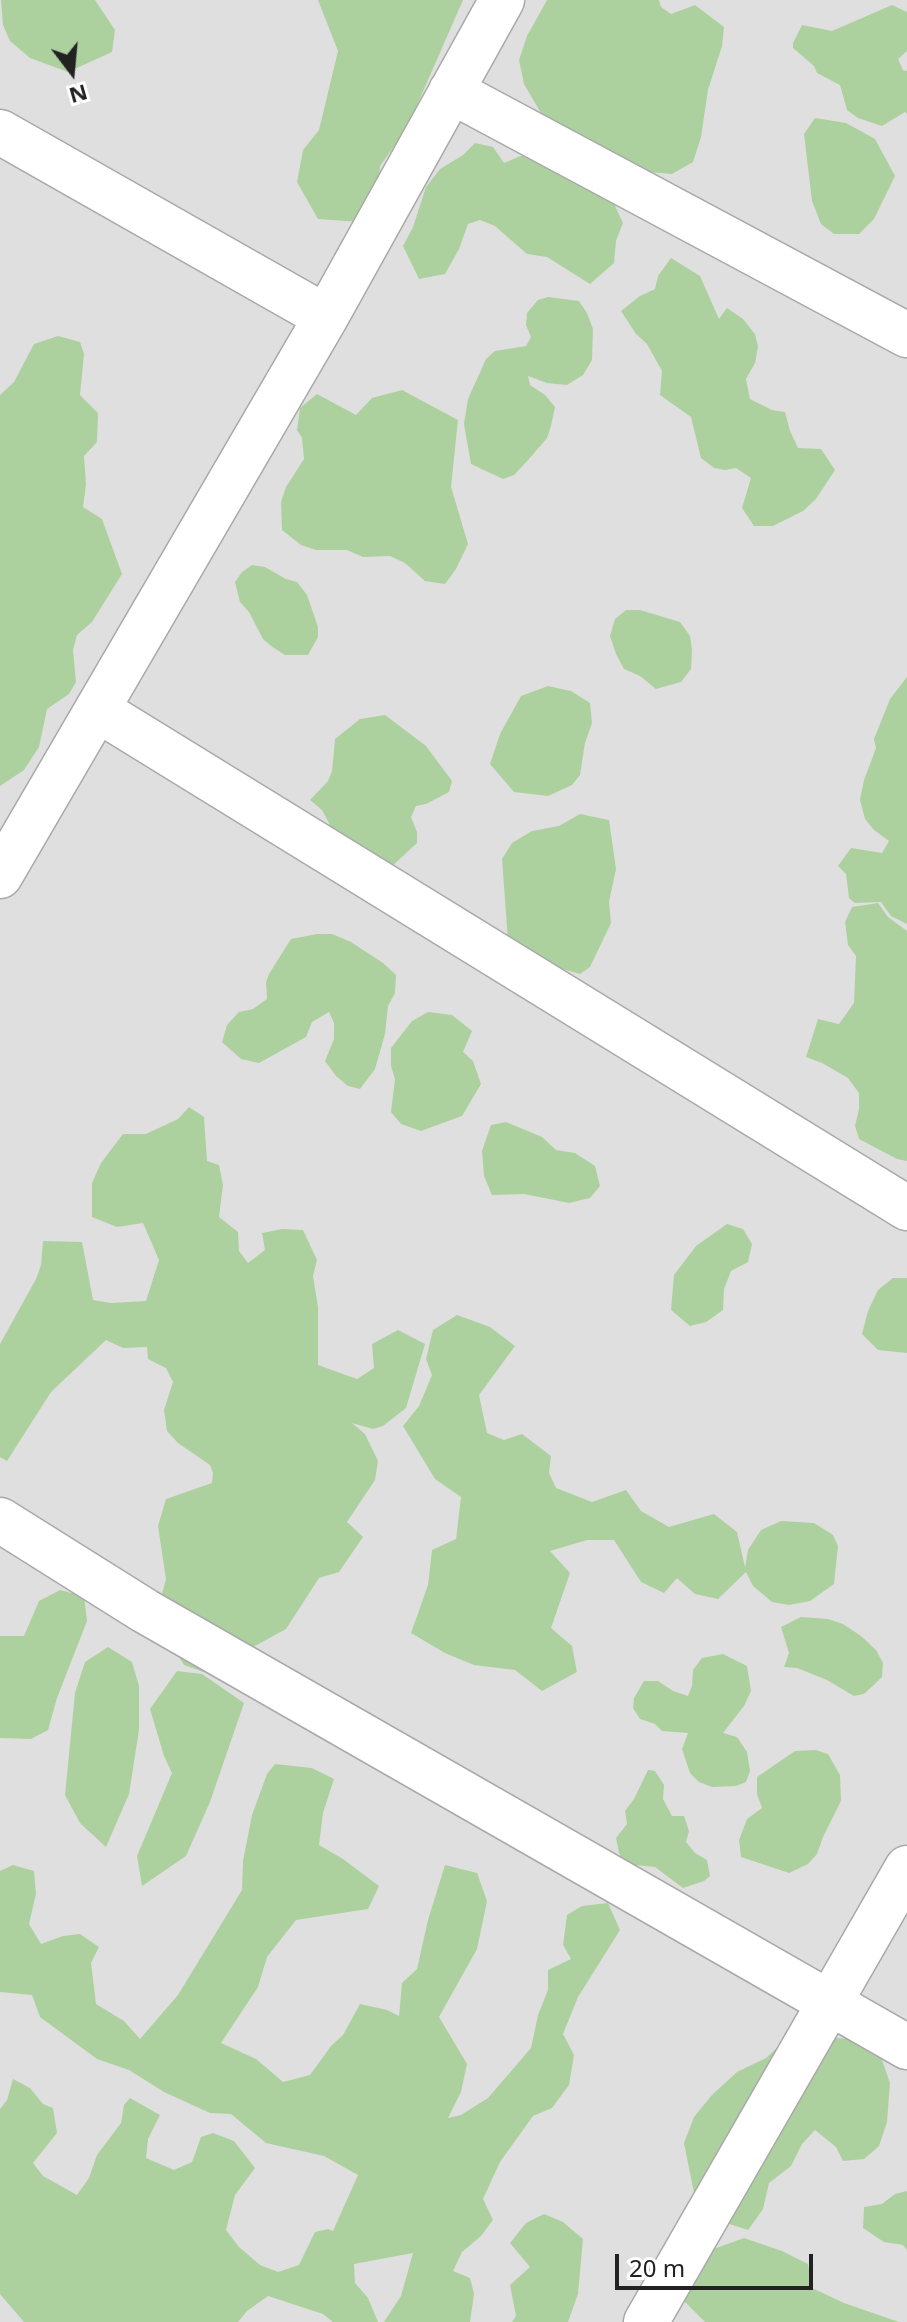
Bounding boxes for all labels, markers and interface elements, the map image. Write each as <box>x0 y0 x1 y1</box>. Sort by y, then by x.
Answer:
north arrow <box>32 32 112 112</box>
text: N <box>66 78 91 112</box>
scale bar <box>619 2238 817 2288</box>
text: 20 m <box>629 2251 685 2284</box>

